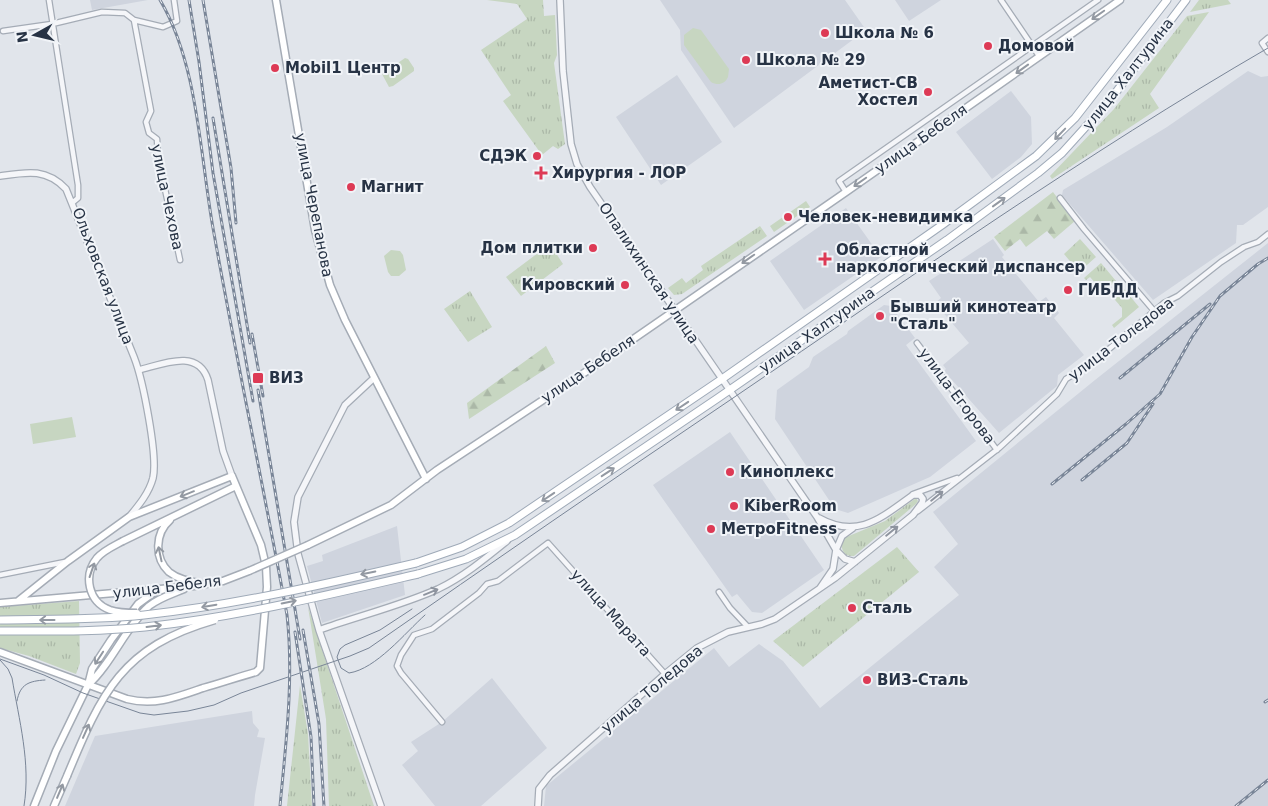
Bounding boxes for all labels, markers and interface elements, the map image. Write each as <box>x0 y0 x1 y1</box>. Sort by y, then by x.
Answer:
north arrow <box>10 10 60 60</box>
one-way arrow <box>1091 10 1105 20</box>
street label: улица Халтурина <box>1079 14 1177 134</box>
place label: Школа № 6 <box>835 24 934 42</box>
marker: Школа № 6 <box>819 27 831 39</box>
text: N <box>13 30 31 44</box>
place label: Домовой <box>998 37 1075 55</box>
marker: Домовой <box>982 40 994 52</box>
place label: Школа № 29 <box>756 51 866 69</box>
marker: Школа № 29 <box>740 54 752 66</box>
place label: Mobil1 Центр <box>285 59 401 77</box>
marker: Mobil1 Центр <box>269 62 281 74</box>
one-way arrow <box>1016 63 1029 74</box>
place label: Аметист-СВ Хостел <box>819 74 918 109</box>
marker: Аметист-СВ Хостел <box>922 86 934 98</box>
street label: улица Бебеля <box>871 100 971 178</box>
one-way arrow <box>1054 127 1066 140</box>
street label: улица Черепанова <box>291 131 337 279</box>
street label: улица Чехова <box>147 142 187 252</box>
place label: СДЭК <box>479 147 528 165</box>
marker: СДЭК <box>531 150 543 162</box>
place label: Хирургия - ЛОР <box>552 164 686 182</box>
marker: Хирургия - ЛОР <box>534 166 548 180</box>
one-way arrow <box>853 177 867 187</box>
place label: Магнит <box>361 178 424 196</box>
marker: Магнит <box>345 181 357 193</box>
one-way arrow <box>992 196 1005 207</box>
street label: Опалихинская улица <box>595 199 703 347</box>
street label: Ольховская улица <box>69 205 137 347</box>
place label: Человек-невидимка <box>798 208 973 226</box>
marker: Человек-невидимка <box>782 211 794 223</box>
place label: Дом плитки <box>481 239 583 257</box>
place label: Областной наркологический диспансер <box>836 241 1086 276</box>
marker: Дом плитки <box>587 242 599 254</box>
marker: Областной наркологический диспансер <box>818 252 832 266</box>
one-way arrow <box>741 254 755 264</box>
place label: Кировский <box>522 276 615 294</box>
marker: Кировский <box>619 279 631 291</box>
place label: ГИБДД <box>1078 281 1138 299</box>
street label: улица Халтурина <box>756 283 878 377</box>
marker: ГИБДД <box>1062 284 1074 296</box>
street label: улица Толедова <box>1065 294 1177 384</box>
place label: Бывший кинотеатр "Сталь" <box>890 298 1057 333</box>
marker: Бывший кинотеатр "Сталь" <box>874 310 886 322</box>
street label: улица Бебеля <box>538 331 638 407</box>
street label: улица Егорова <box>915 344 999 448</box>
place label: ВИЗ <box>269 369 304 387</box>
marker: ВИЗ <box>251 371 265 385</box>
one-way arrow <box>675 401 689 411</box>
place label: Киноплекс <box>740 463 834 481</box>
marker: Киноплекс <box>724 466 736 478</box>
one-way arrow <box>601 467 615 477</box>
one-way arrow <box>180 490 195 499</box>
one-way arrow <box>930 490 943 501</box>
one-way arrow <box>541 492 555 502</box>
place label: KiberRoom <box>744 497 837 515</box>
marker: KiberRoom <box>728 500 740 512</box>
place label: МетроFitness <box>721 520 837 538</box>
marker: МетроFitness <box>705 523 717 535</box>
one-way arrow <box>886 526 899 537</box>
one-way arrow <box>155 546 164 562</box>
one-way arrow <box>88 563 97 578</box>
street label: улица Марата <box>567 566 655 660</box>
one-way arrow <box>361 569 377 579</box>
street label: улица Бебеля <box>112 571 222 603</box>
one-way arrow <box>423 586 438 596</box>
one-way arrow <box>280 597 296 606</box>
place label: Сталь <box>862 599 912 617</box>
one-way arrow <box>201 601 217 611</box>
marker: Сталь <box>846 602 858 614</box>
one-way arrow <box>40 615 56 624</box>
one-way arrow <box>145 621 161 631</box>
street label: улица Толедова <box>598 641 706 737</box>
one-way arrow <box>94 651 104 665</box>
place label: ВИЗ-Сталь <box>877 671 968 689</box>
marker: ВИЗ-Сталь <box>861 674 873 686</box>
one-way arrow <box>81 724 91 739</box>
one-way arrow <box>56 784 66 799</box>

